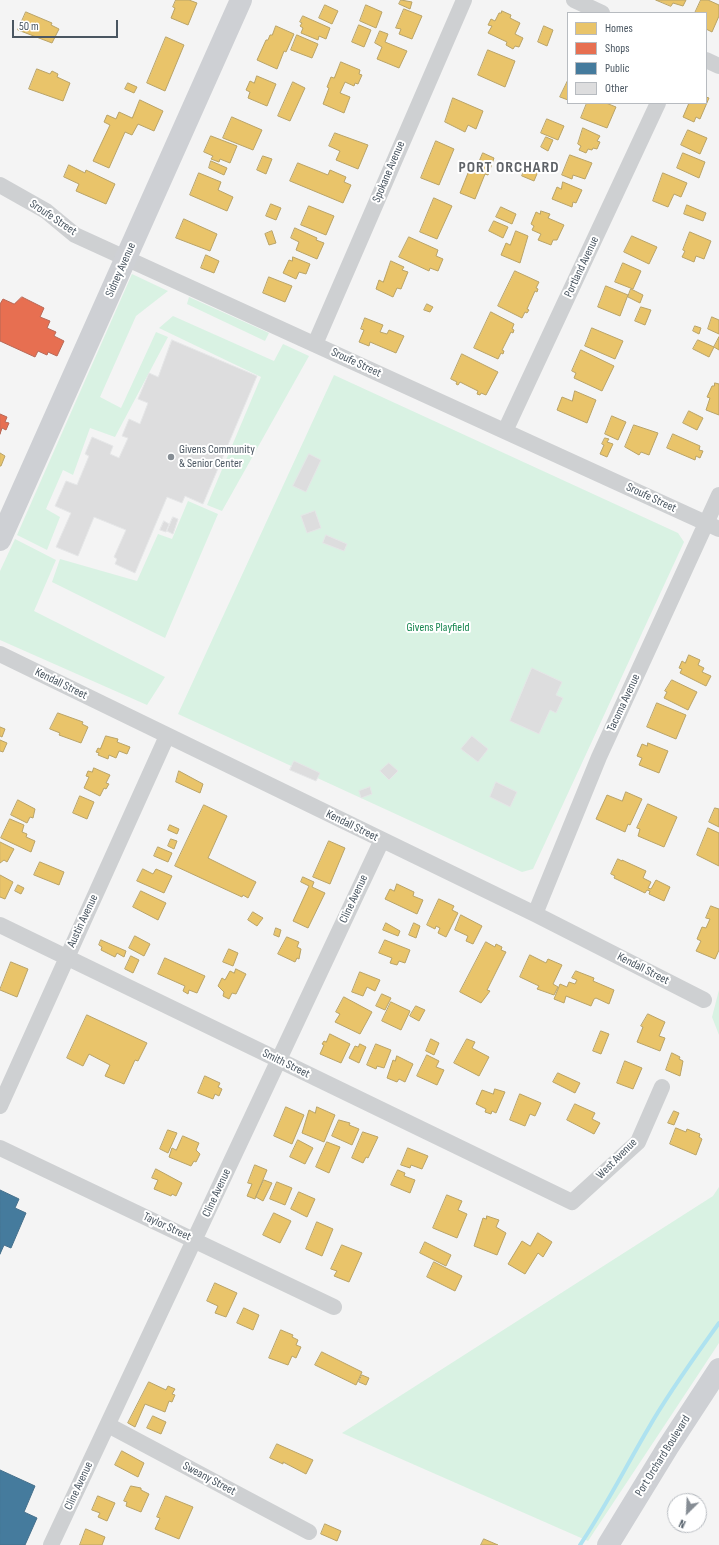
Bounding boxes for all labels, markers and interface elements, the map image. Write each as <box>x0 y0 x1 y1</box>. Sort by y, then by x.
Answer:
scale bar <box>14 12 120 38</box>
legend <box>567 12 707 104</box>
text: 50 m <box>19 19 39 34</box>
text: Homes <box>605 21 633 36</box>
text: Shops <box>605 41 630 56</box>
text: Public <box>605 61 630 76</box>
text: Other <box>605 81 628 96</box>
street label: Spokane Avenue <box>370 139 408 205</box>
district label: PORT ORCHARD <box>458 158 560 178</box>
street label: Sroufe Street <box>27 197 79 239</box>
street label: Portland Avenue <box>562 234 602 300</box>
street label: Sidney Avenue <box>103 241 139 299</box>
street label: Sroufe Street <box>329 345 383 381</box>
place label: Givens Community & Senior Center <box>179 443 255 471</box>
marker: Givens Community & Senior Center <box>166 452 176 462</box>
street label: Sroufe Street <box>624 480 678 516</box>
park label: Givens Playfield <box>407 621 469 635</box>
street label: Kendall Street <box>32 665 90 703</box>
street label: Tacoma Avenue <box>604 672 644 734</box>
street label: Kendall Street <box>323 807 381 845</box>
street label: Cline Avenue <box>337 873 371 925</box>
street label: Austin Avenue <box>64 892 102 950</box>
street label: Kendall Street <box>615 950 671 988</box>
street label: Smith Street <box>260 1046 312 1082</box>
street label: West Avenue <box>594 1136 640 1182</box>
street label: Cline Avenue <box>200 1167 234 1219</box>
street label: Taylor Street <box>141 1210 193 1244</box>
street label: Port Orchard Boulevard <box>632 1413 694 1499</box>
street label: Sweany Street <box>180 1459 238 1499</box>
street label: Cline Avenue <box>62 1460 96 1512</box>
north arrow <box>667 1493 707 1533</box>
text: N <box>677 1516 688 1531</box>

